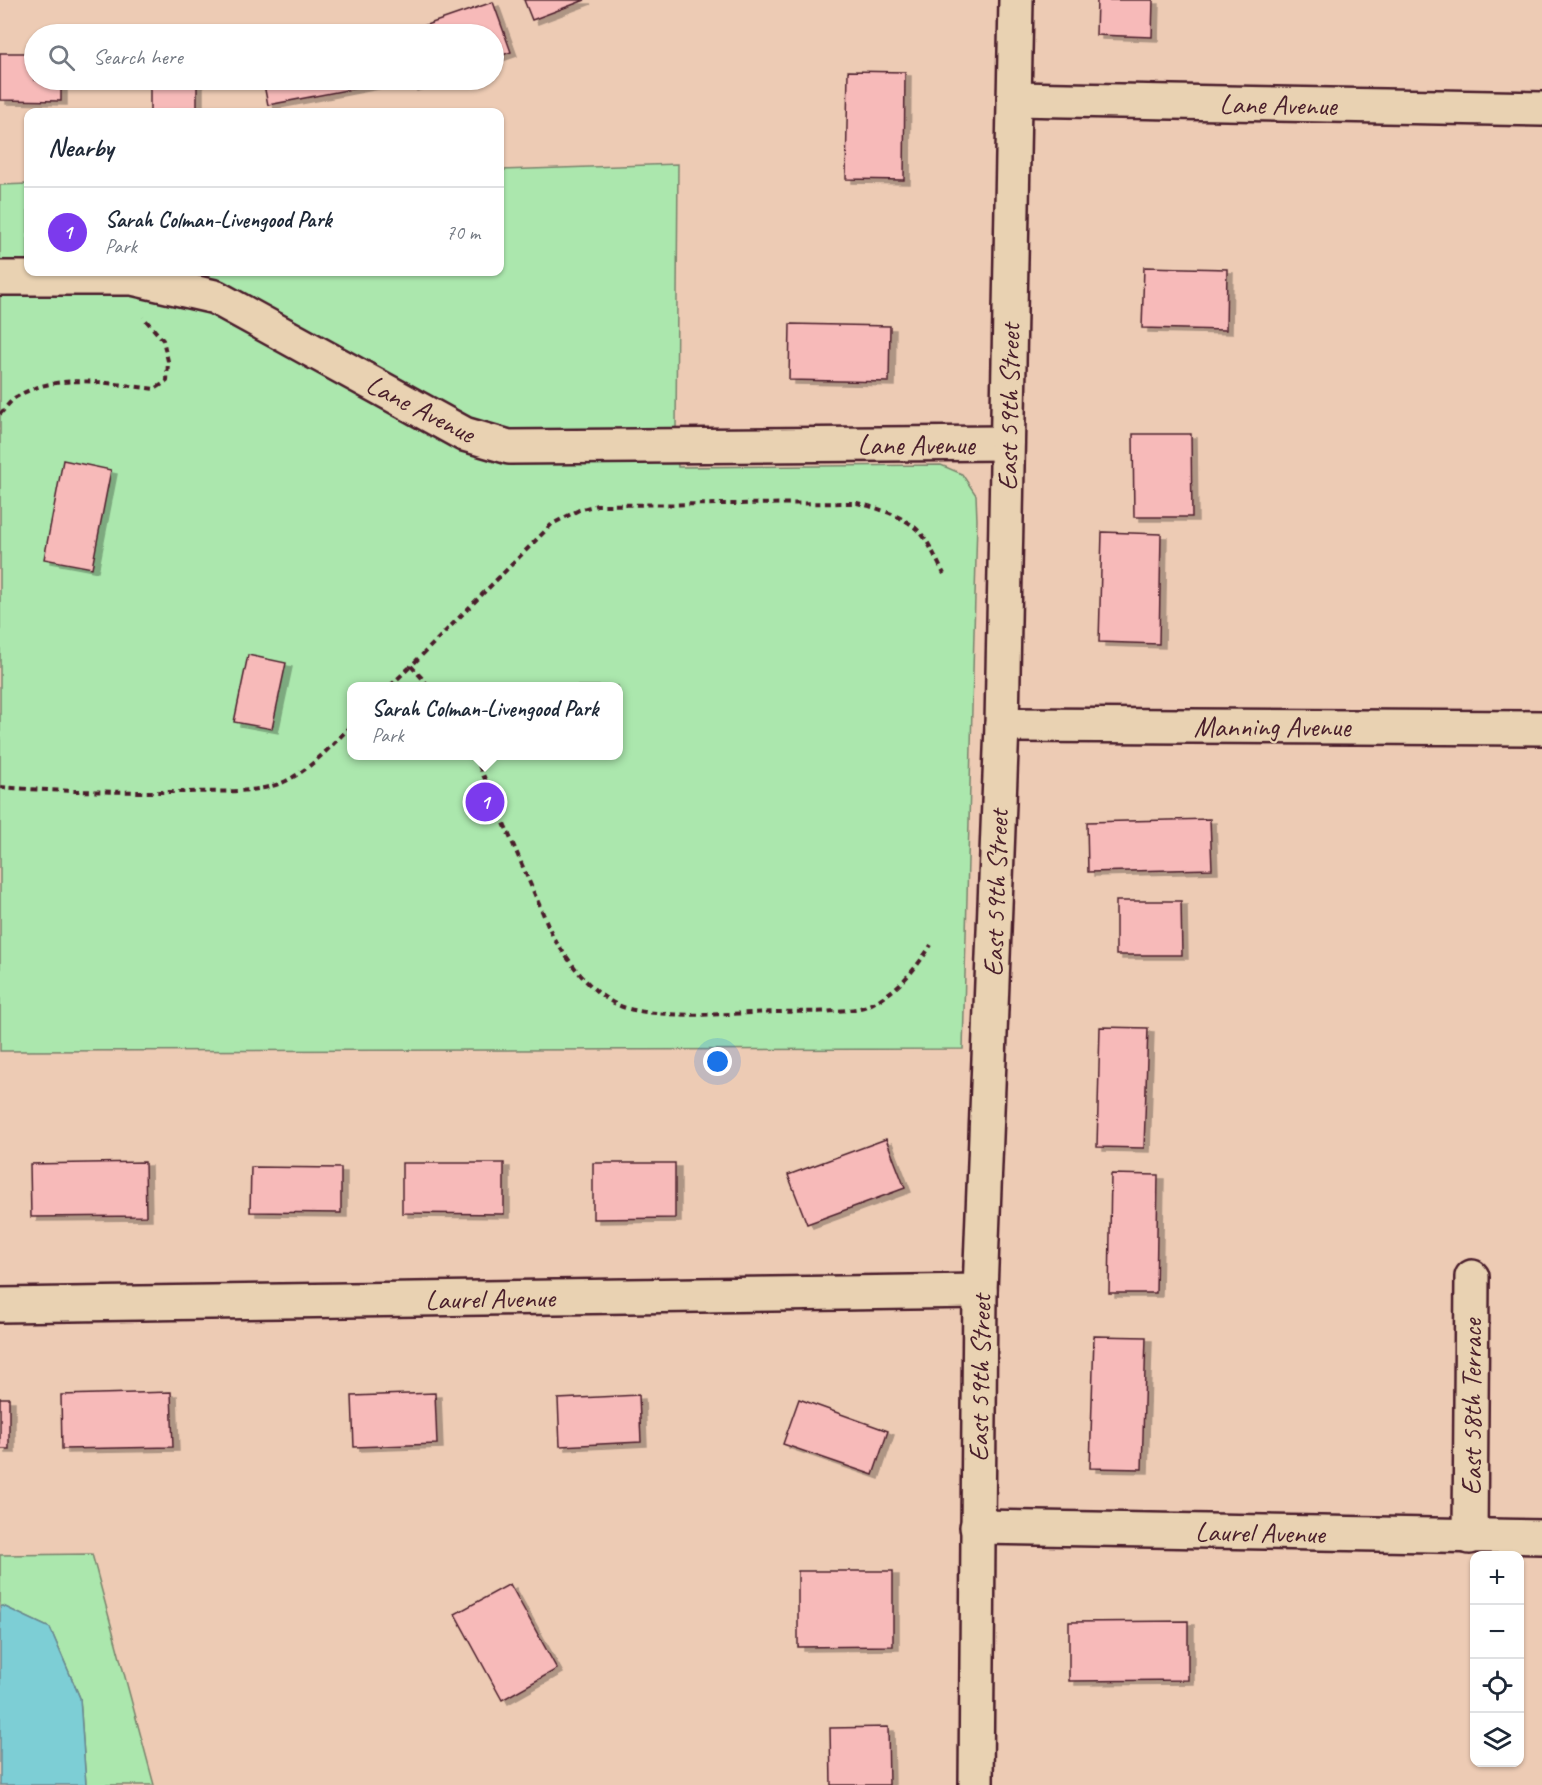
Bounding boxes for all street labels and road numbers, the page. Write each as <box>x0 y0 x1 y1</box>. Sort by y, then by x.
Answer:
street label: Lane Avenue <box>1219 86 1339 123</box>
street label: East 59th Street <box>990 320 1028 491</box>
street label: Lane Avenue <box>361 366 483 451</box>
street label: Lane Avenue <box>857 427 976 462</box>
street label: Manning Avenue <box>1194 709 1352 744</box>
street label: East 59th Street <box>975 806 1016 977</box>
street label: Laurel Avenue <box>425 1280 557 1317</box>
street label: East 59th Street <box>961 1291 999 1462</box>
street label: East 58th Terrace <box>1454 1317 1489 1495</box>
street label: Laurel Avenue <box>1195 1514 1327 1551</box>

